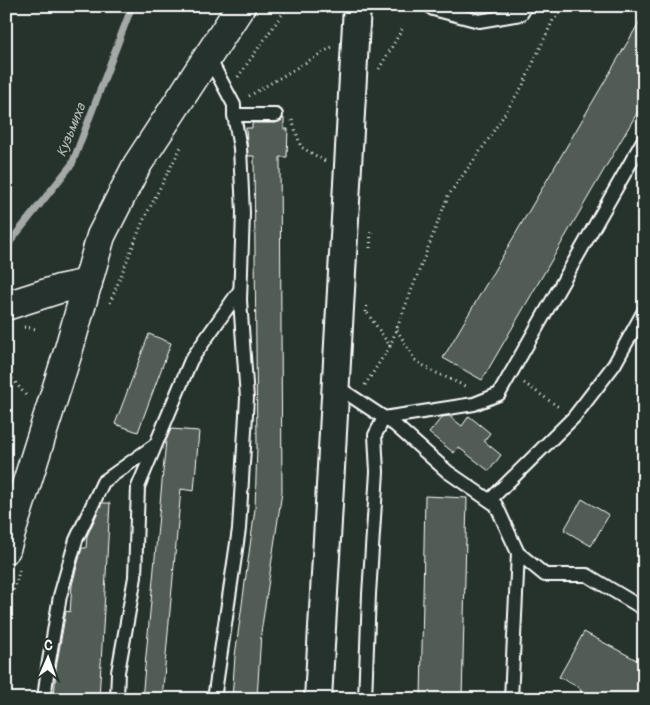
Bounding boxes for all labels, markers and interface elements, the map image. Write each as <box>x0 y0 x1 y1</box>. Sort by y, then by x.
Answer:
water label: Кузьмиха <box>53 99 90 159</box>
north arrow <box>22 632 72 682</box>
text: С <box>44 637 53 654</box>

